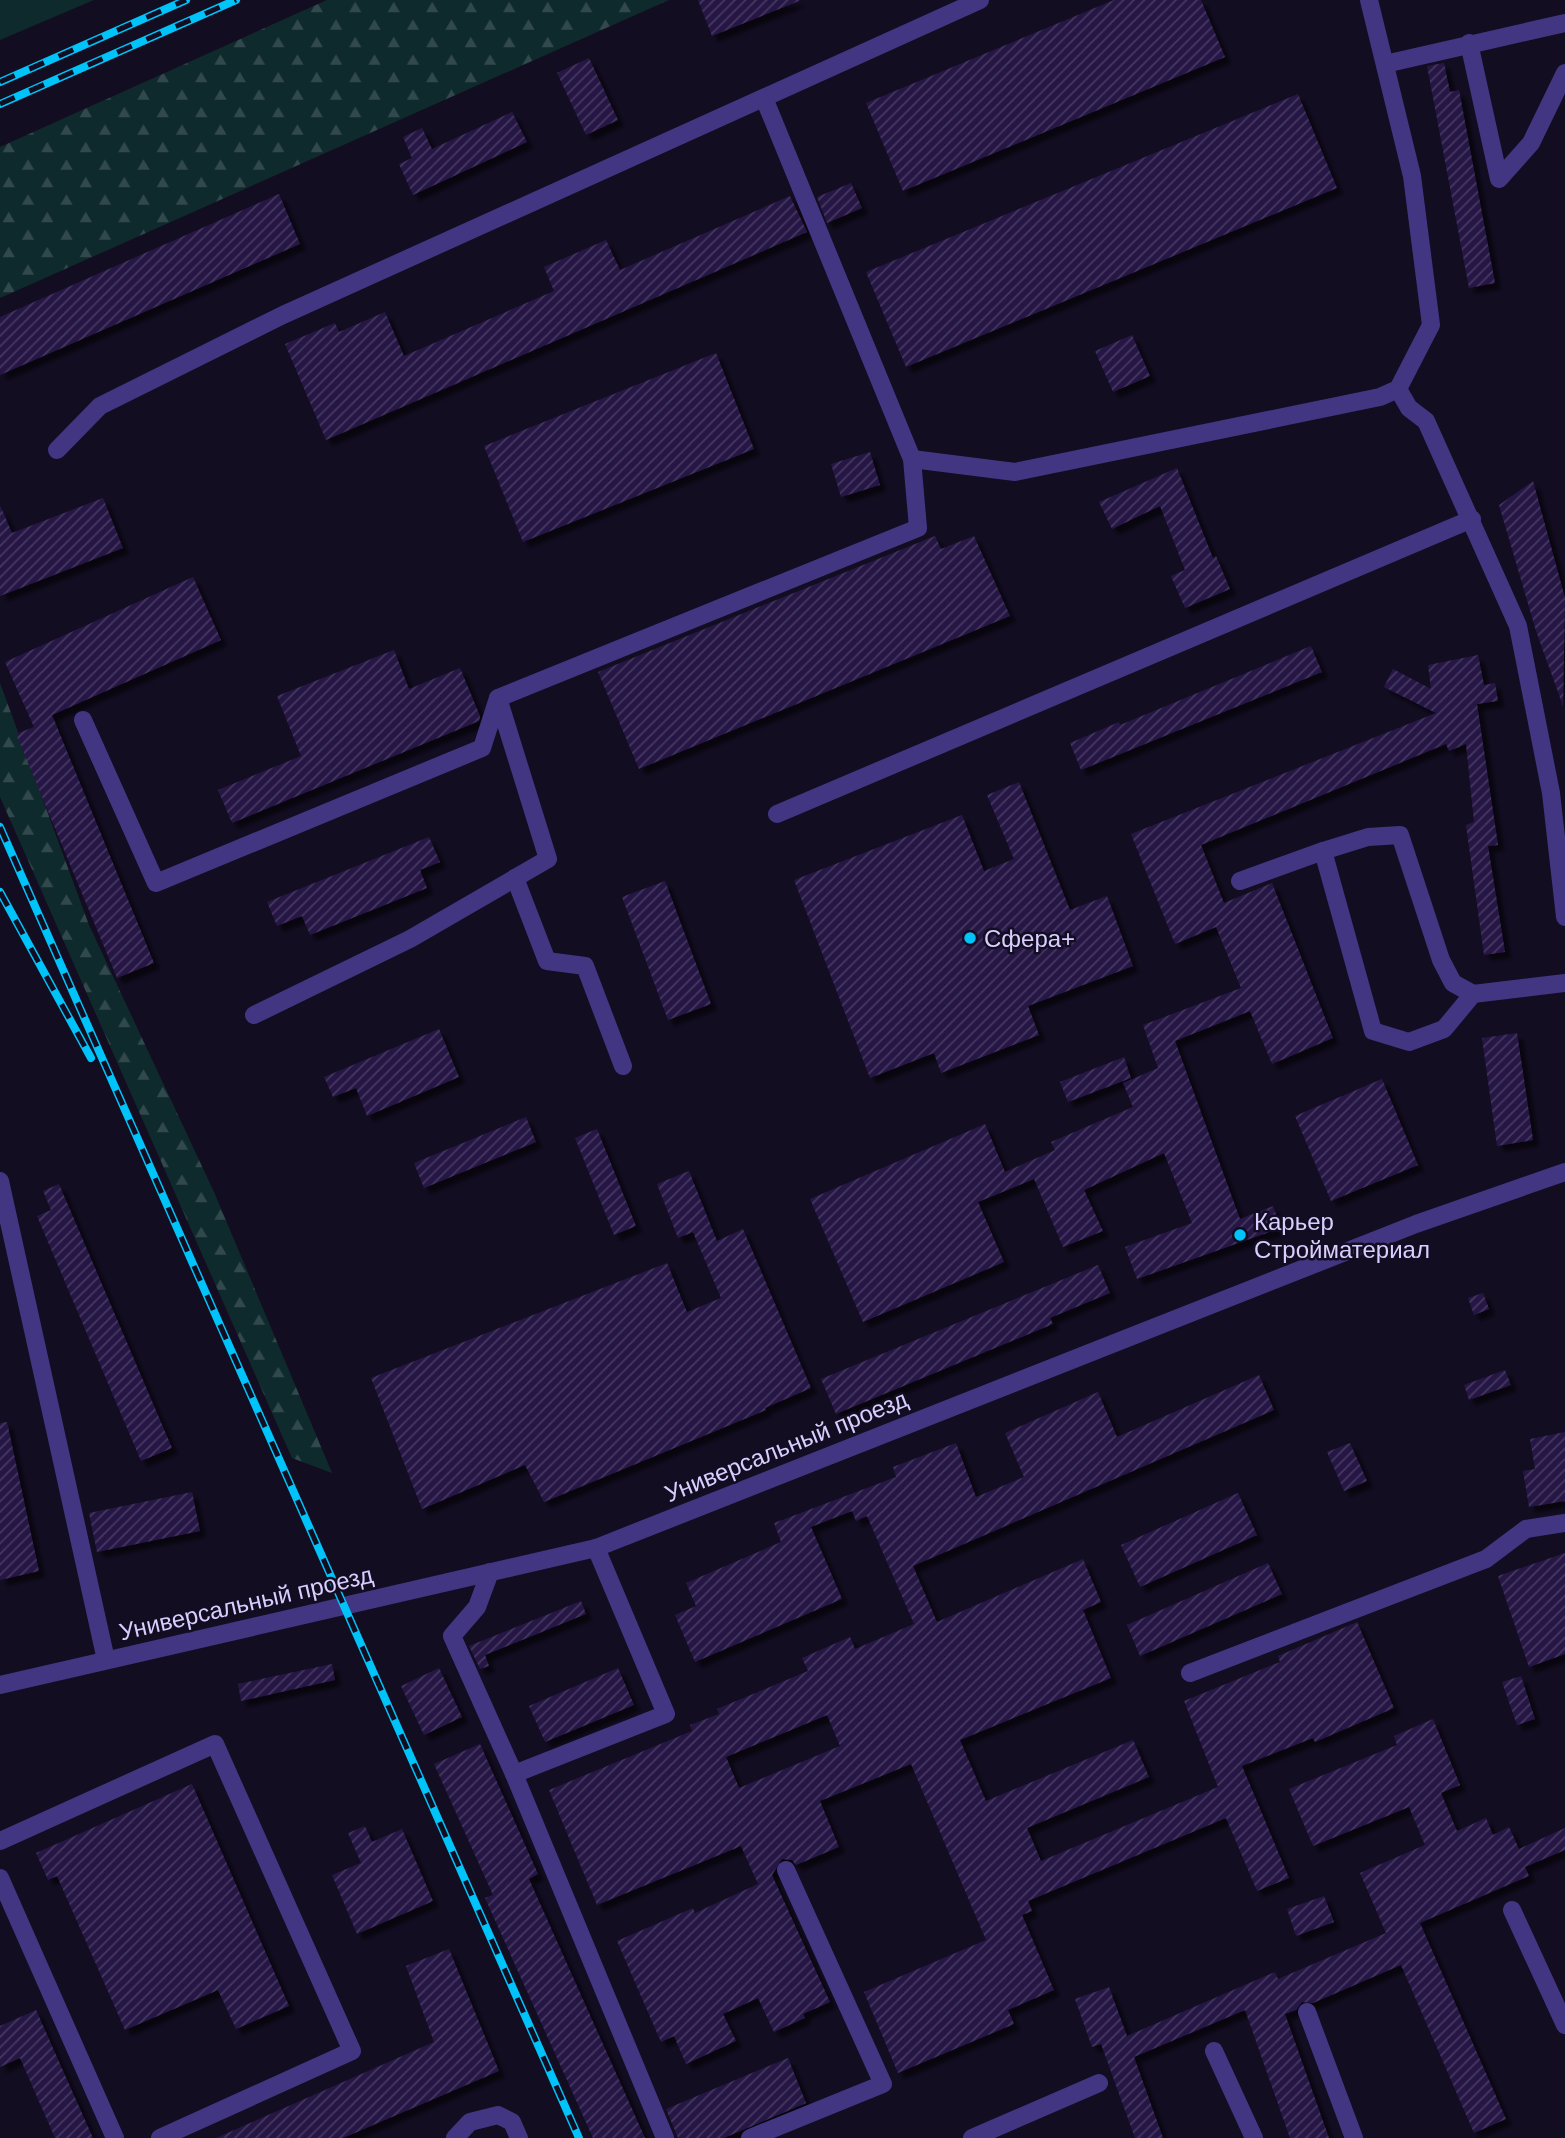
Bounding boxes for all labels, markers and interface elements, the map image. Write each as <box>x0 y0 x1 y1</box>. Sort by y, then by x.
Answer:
place label: Сфера+ <box>984 925 1075 952</box>
marker: Сфера+ <box>962 930 978 946</box>
place label: Карьер Стройматериал <box>1254 1208 1430 1263</box>
marker: Карьер Стройматериал <box>1232 1227 1248 1243</box>
street label: Универсальный проезд <box>661 1385 911 1507</box>
street label: Универсальный проезд <box>117 1561 375 1645</box>

